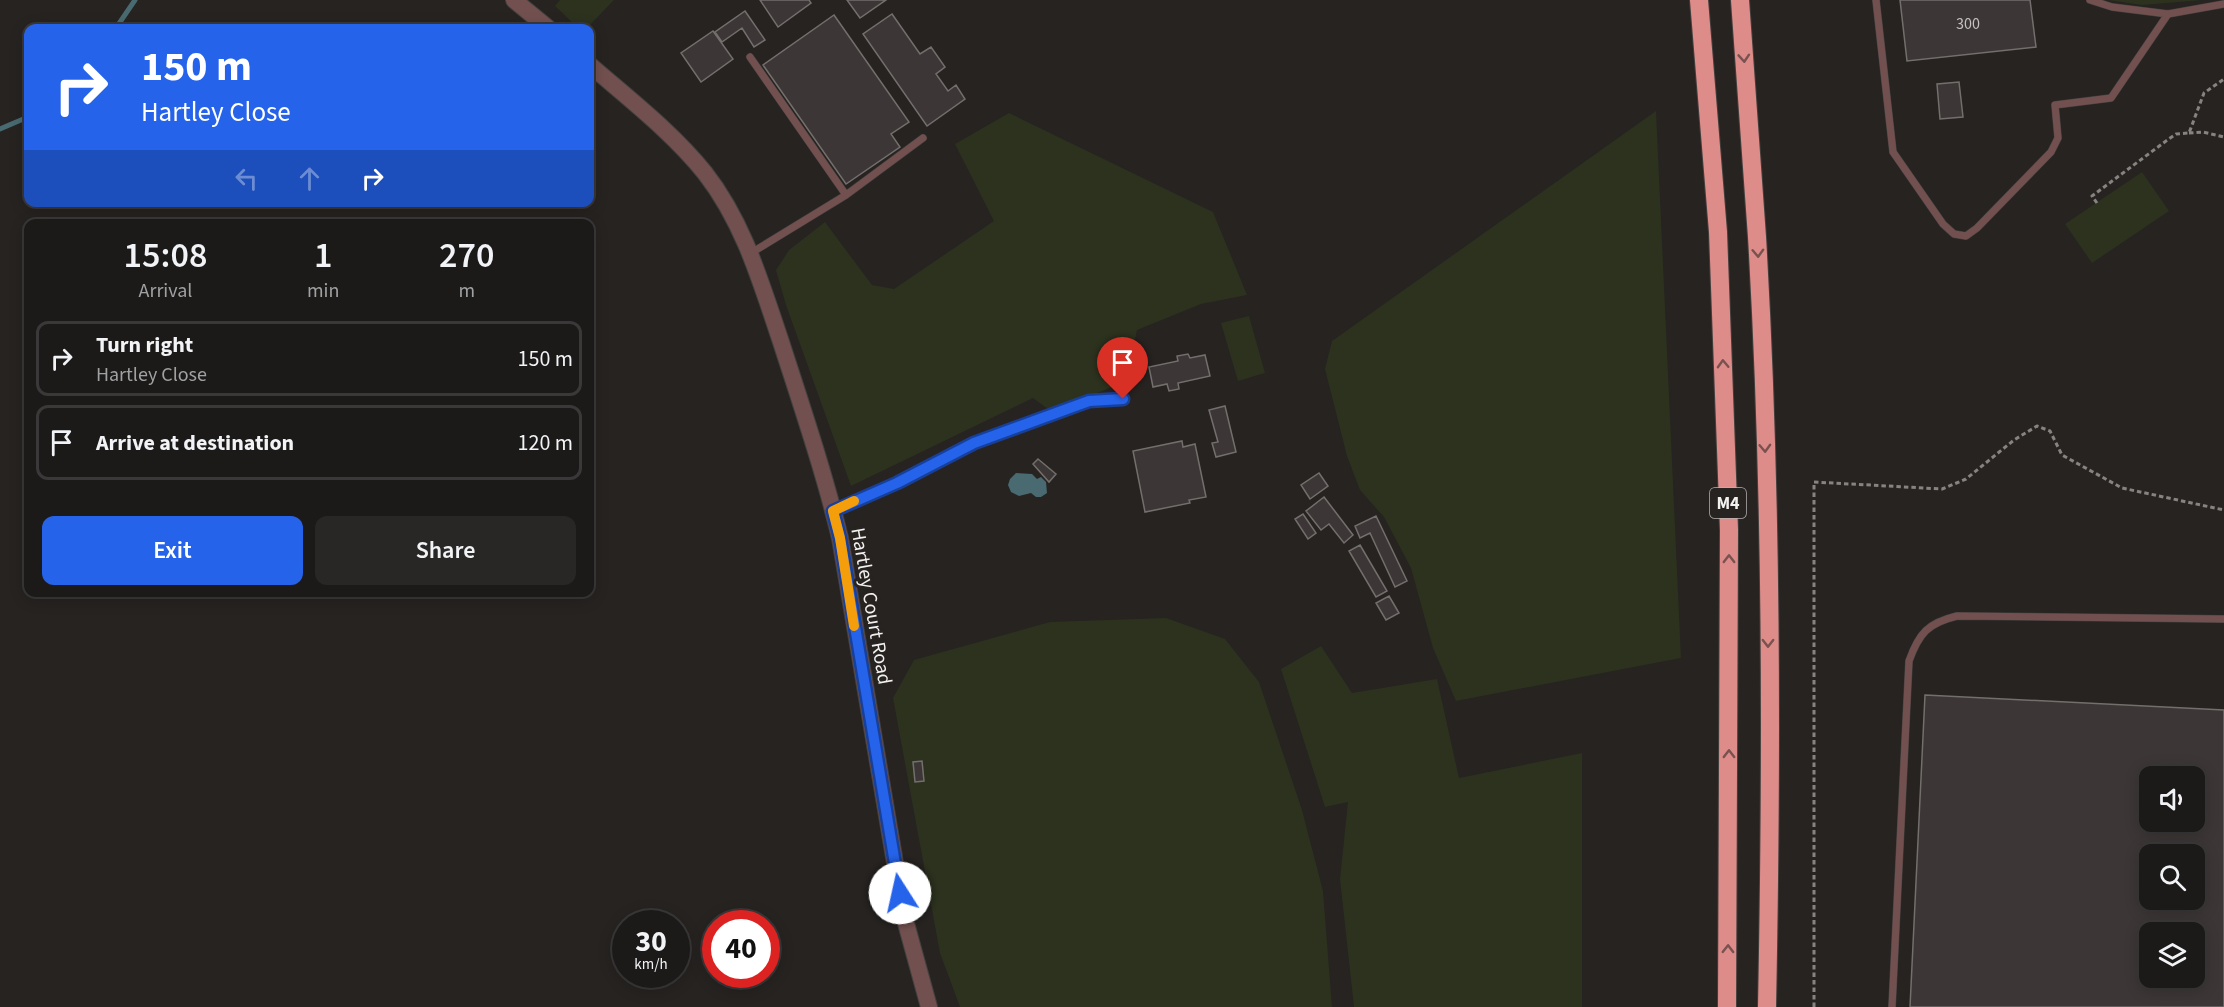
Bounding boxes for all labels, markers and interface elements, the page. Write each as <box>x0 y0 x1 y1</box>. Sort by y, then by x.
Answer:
house number: 300 <box>1956 13 1980 35</box>
text: 150 m <box>141 37 252 97</box>
icon: right <box>42 48 120 126</box>
one-way arrow <box>1737 54 1750 63</box>
text: Hartley Close <box>141 93 291 132</box>
icon: left <box>230 162 263 195</box>
icon: ahead <box>293 162 326 195</box>
icon: right <box>356 162 389 195</box>
text: 15:08 <box>124 230 207 281</box>
text: 1 <box>314 230 332 281</box>
text: 270 <box>439 230 494 281</box>
one-way arrow <box>1751 248 1764 257</box>
text: Arrival <box>139 277 192 305</box>
text: min <box>307 277 339 305</box>
text: m <box>458 277 475 305</box>
text: Turn right <box>96 329 193 361</box>
pin <box>1097 337 1148 399</box>
icon: right <box>45 342 78 375</box>
text: 150 m <box>518 343 573 375</box>
icon: arrive <box>1106 346 1139 379</box>
one-way arrow <box>1716 359 1729 368</box>
text: Hartley Close <box>96 361 207 389</box>
icon: arrive <box>45 426 78 459</box>
text: Arrive at destination <box>96 427 294 459</box>
text: 120 m <box>518 427 573 459</box>
one-way arrow <box>1758 443 1771 452</box>
road number: M4 <box>1710 488 1746 518</box>
button: Exit <box>42 516 303 585</box>
button: Share <box>315 516 576 585</box>
street label: Hartley Court Road <box>843 525 899 687</box>
one-way arrow <box>1723 554 1735 563</box>
one-way arrow <box>1762 638 1774 647</box>
one-way arrow <box>1723 749 1735 758</box>
map controls <box>2139 766 2205 988</box>
button: sound <box>2139 766 2205 832</box>
button: search <box>2139 844 2205 910</box>
position arrow <box>868 861 932 925</box>
speed limit sign: 40 <box>702 910 780 988</box>
text: 30 <box>635 920 667 963</box>
button: layers <box>2139 922 2205 988</box>
one-way arrow <box>1722 944 1734 953</box>
text: km/h <box>634 954 668 975</box>

